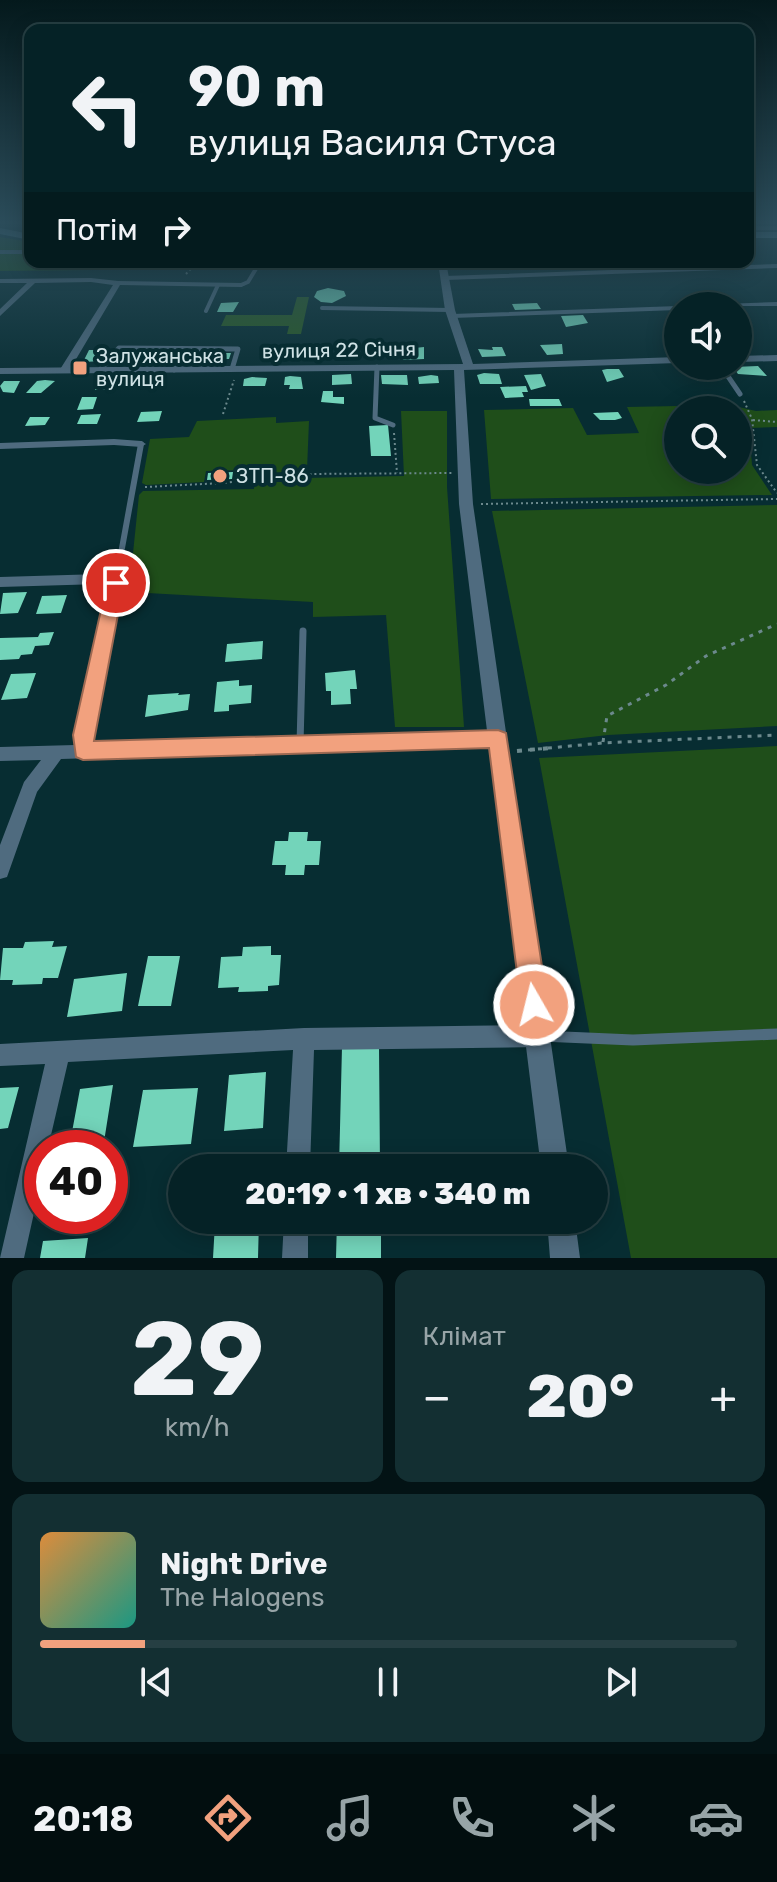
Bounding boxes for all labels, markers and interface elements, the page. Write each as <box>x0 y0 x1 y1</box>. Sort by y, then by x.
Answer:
text: 90 m <box>188 54 325 120</box>
icon: left <box>56 56 160 160</box>
text: вулиця Василя Стуса <box>188 121 557 164</box>
icon: right <box>154 208 198 252</box>
text: Потім <box>56 212 138 248</box>
map controls <box>664 292 752 484</box>
button: sound <box>664 292 752 380</box>
street label: вулиця 22 Січня <box>262 337 416 363</box>
place label: Залужанська вулиця <box>96 344 224 391</box>
marker: Залужанська вулиця <box>71 359 89 377</box>
button: search <box>664 396 752 484</box>
place label: ЗТП-86 <box>236 464 309 488</box>
marker: ЗТП-86 <box>211 467 229 485</box>
pin <box>82 549 150 617</box>
icon: arrive <box>94 561 138 605</box>
position arrow <box>492 963 576 1047</box>
speed limit sign: 40 <box>24 1130 128 1234</box>
text: 20:19 · 1 хв · 340 m <box>245 1176 531 1212</box>
text: 29 <box>130 1298 264 1421</box>
text: Клімат <box>423 1321 506 1352</box>
text: 20° <box>526 1361 634 1432</box>
text: − <box>423 1371 451 1423</box>
text: + <box>710 1371 737 1423</box>
text: km/h <box>165 1412 230 1443</box>
text: Night Drive <box>160 1546 328 1582</box>
text: The Halogens <box>160 1582 325 1613</box>
icon: previous <box>134 1660 178 1704</box>
icon: pause <box>366 1660 410 1704</box>
icon: next <box>599 1660 643 1704</box>
icon: directions <box>200 1790 256 1846</box>
icon: music <box>322 1790 378 1846</box>
icon: phone <box>444 1790 500 1846</box>
icon: climate <box>566 1790 622 1846</box>
icon: car <box>688 1790 744 1846</box>
text: 20:18 <box>33 1797 134 1840</box>

